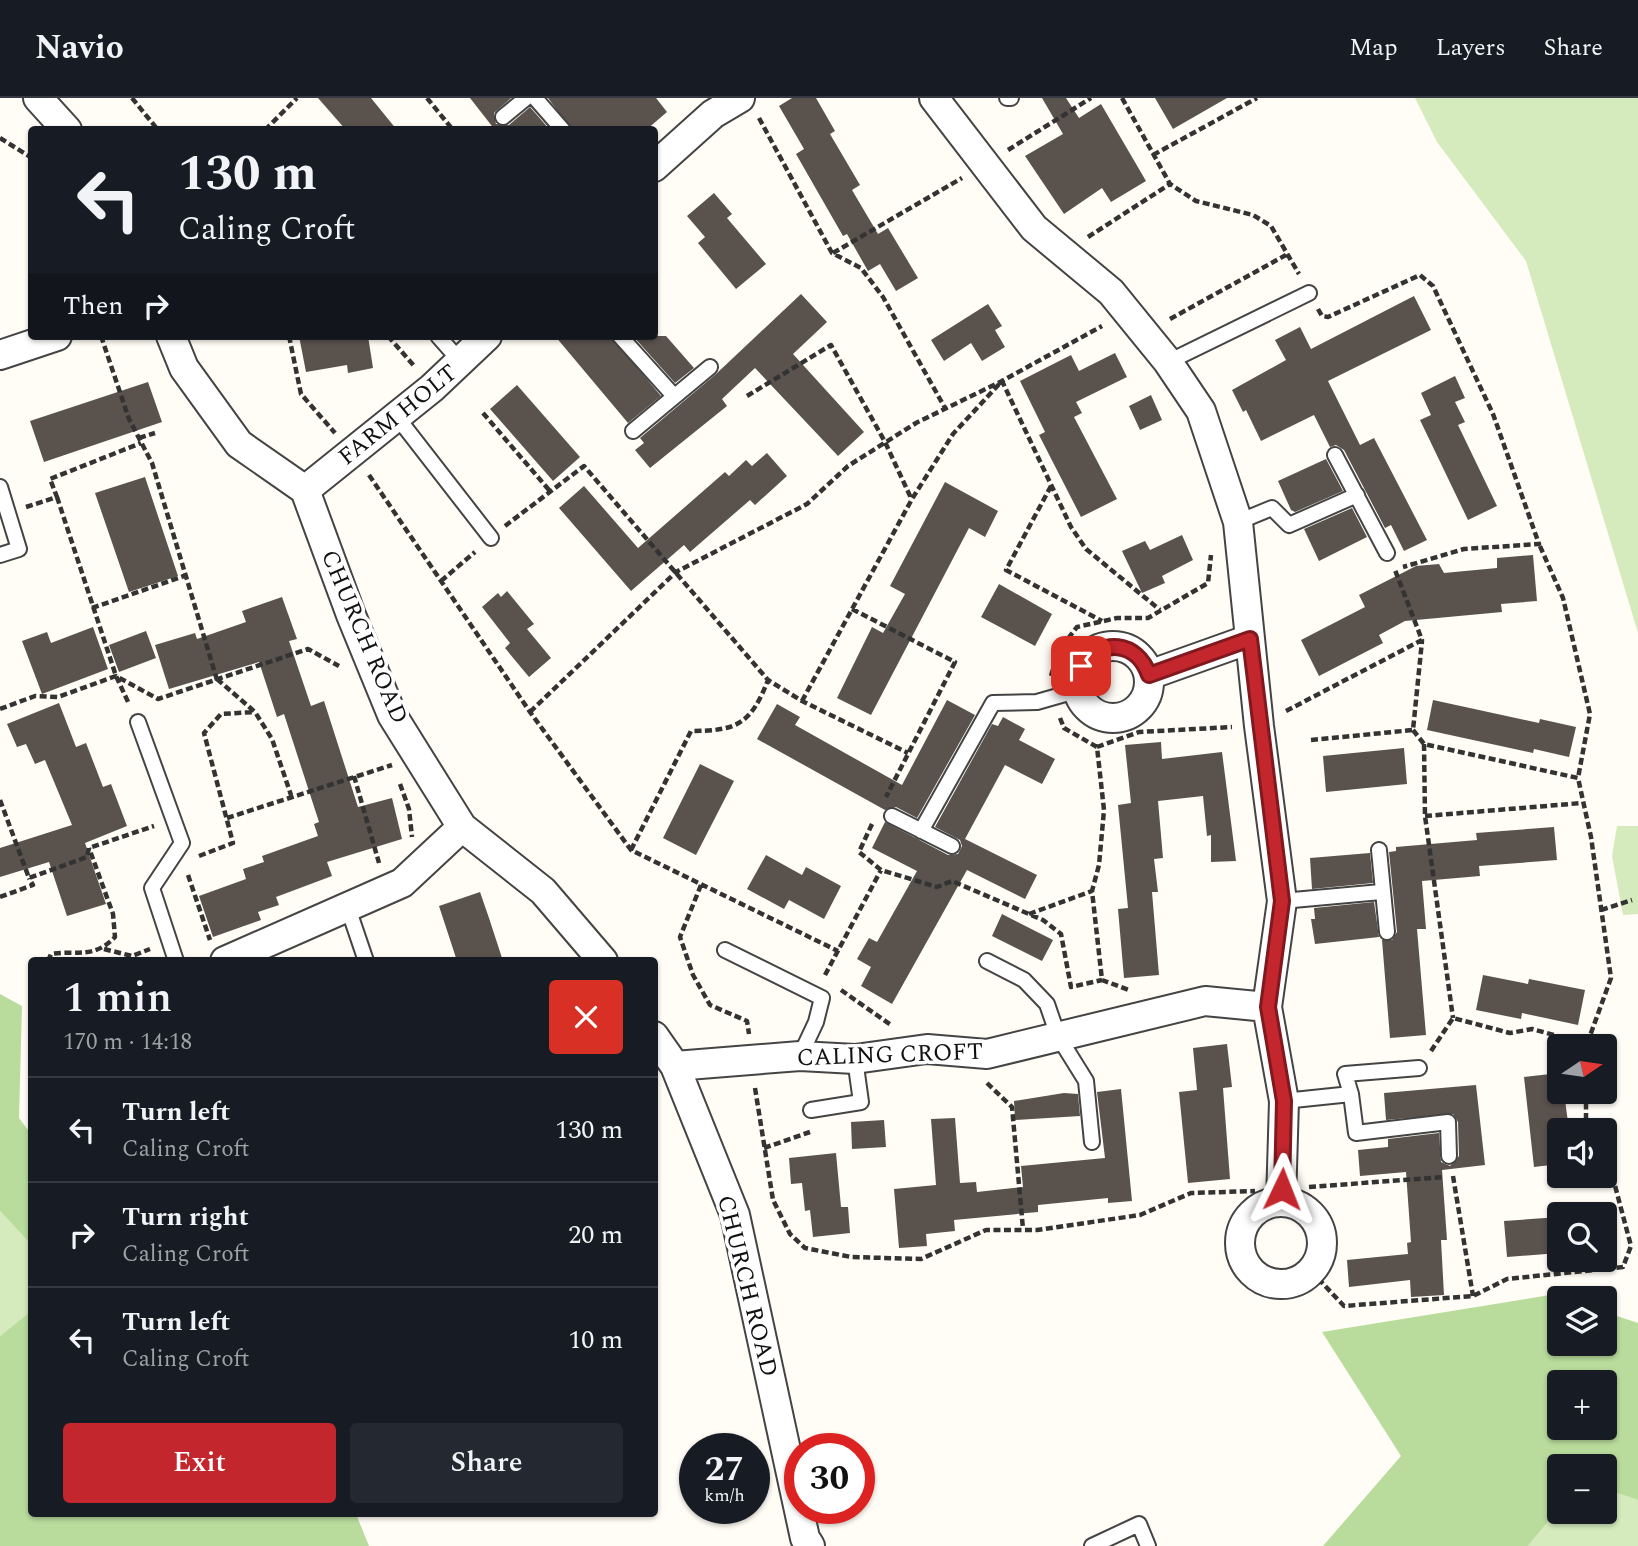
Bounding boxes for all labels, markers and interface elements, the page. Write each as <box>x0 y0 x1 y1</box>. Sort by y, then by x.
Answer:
text: Navio <box>35 23 124 73</box>
text: Map <box>1349 30 1398 66</box>
text: Layers <box>1436 30 1506 66</box>
text: Share <box>1544 30 1603 66</box>
text: 130 m <box>178 137 317 212</box>
icon: left <box>63 154 154 245</box>
text: Caling Croft <box>178 205 356 254</box>
text: Then <box>63 286 123 326</box>
icon: right <box>137 287 175 325</box>
street label: FARM HOLT <box>331 356 465 474</box>
street label: CHURCH ROAD <box>311 544 417 730</box>
pin <box>1051 636 1111 696</box>
icon: arrive <box>1062 647 1100 685</box>
text: 1 min <box>63 967 172 1030</box>
button: close <box>549 980 623 1054</box>
text: 170 m · 14:18 <box>63 1025 192 1060</box>
street label: CALING CROFT <box>796 1034 984 1076</box>
north arrow <box>1547 1034 1617 1104</box>
map controls <box>1547 1034 1617 1524</box>
text: Turn left <box>122 1092 230 1132</box>
text: 130 m <box>555 1110 623 1150</box>
icon: left <box>63 1111 101 1149</box>
button: sound <box>1547 1118 1617 1188</box>
text: Caling Croft <box>122 1132 250 1167</box>
position arrow <box>1245 1152 1319 1226</box>
street label: CHURCH ROAD <box>707 1191 787 1381</box>
text: Turn right <box>122 1197 249 1237</box>
button: search <box>1547 1202 1617 1272</box>
text: 20 m <box>568 1215 623 1255</box>
icon: right <box>63 1216 101 1254</box>
text: Caling Croft <box>122 1237 250 1272</box>
button: layers <box>1547 1286 1617 1356</box>
text: Turn left <box>122 1302 230 1342</box>
text: 10 m <box>568 1320 623 1360</box>
icon: left <box>63 1321 101 1359</box>
text: Caling Croft <box>122 1342 250 1377</box>
button: + <box>1547 1370 1617 1440</box>
button: Exit <box>63 1423 336 1503</box>
button: Share <box>350 1423 623 1503</box>
speed limit sign: 30 <box>784 1433 875 1524</box>
text: 27 <box>705 1443 744 1496</box>
button: − <box>1547 1454 1617 1524</box>
text: km/h <box>704 1482 745 1509</box>

